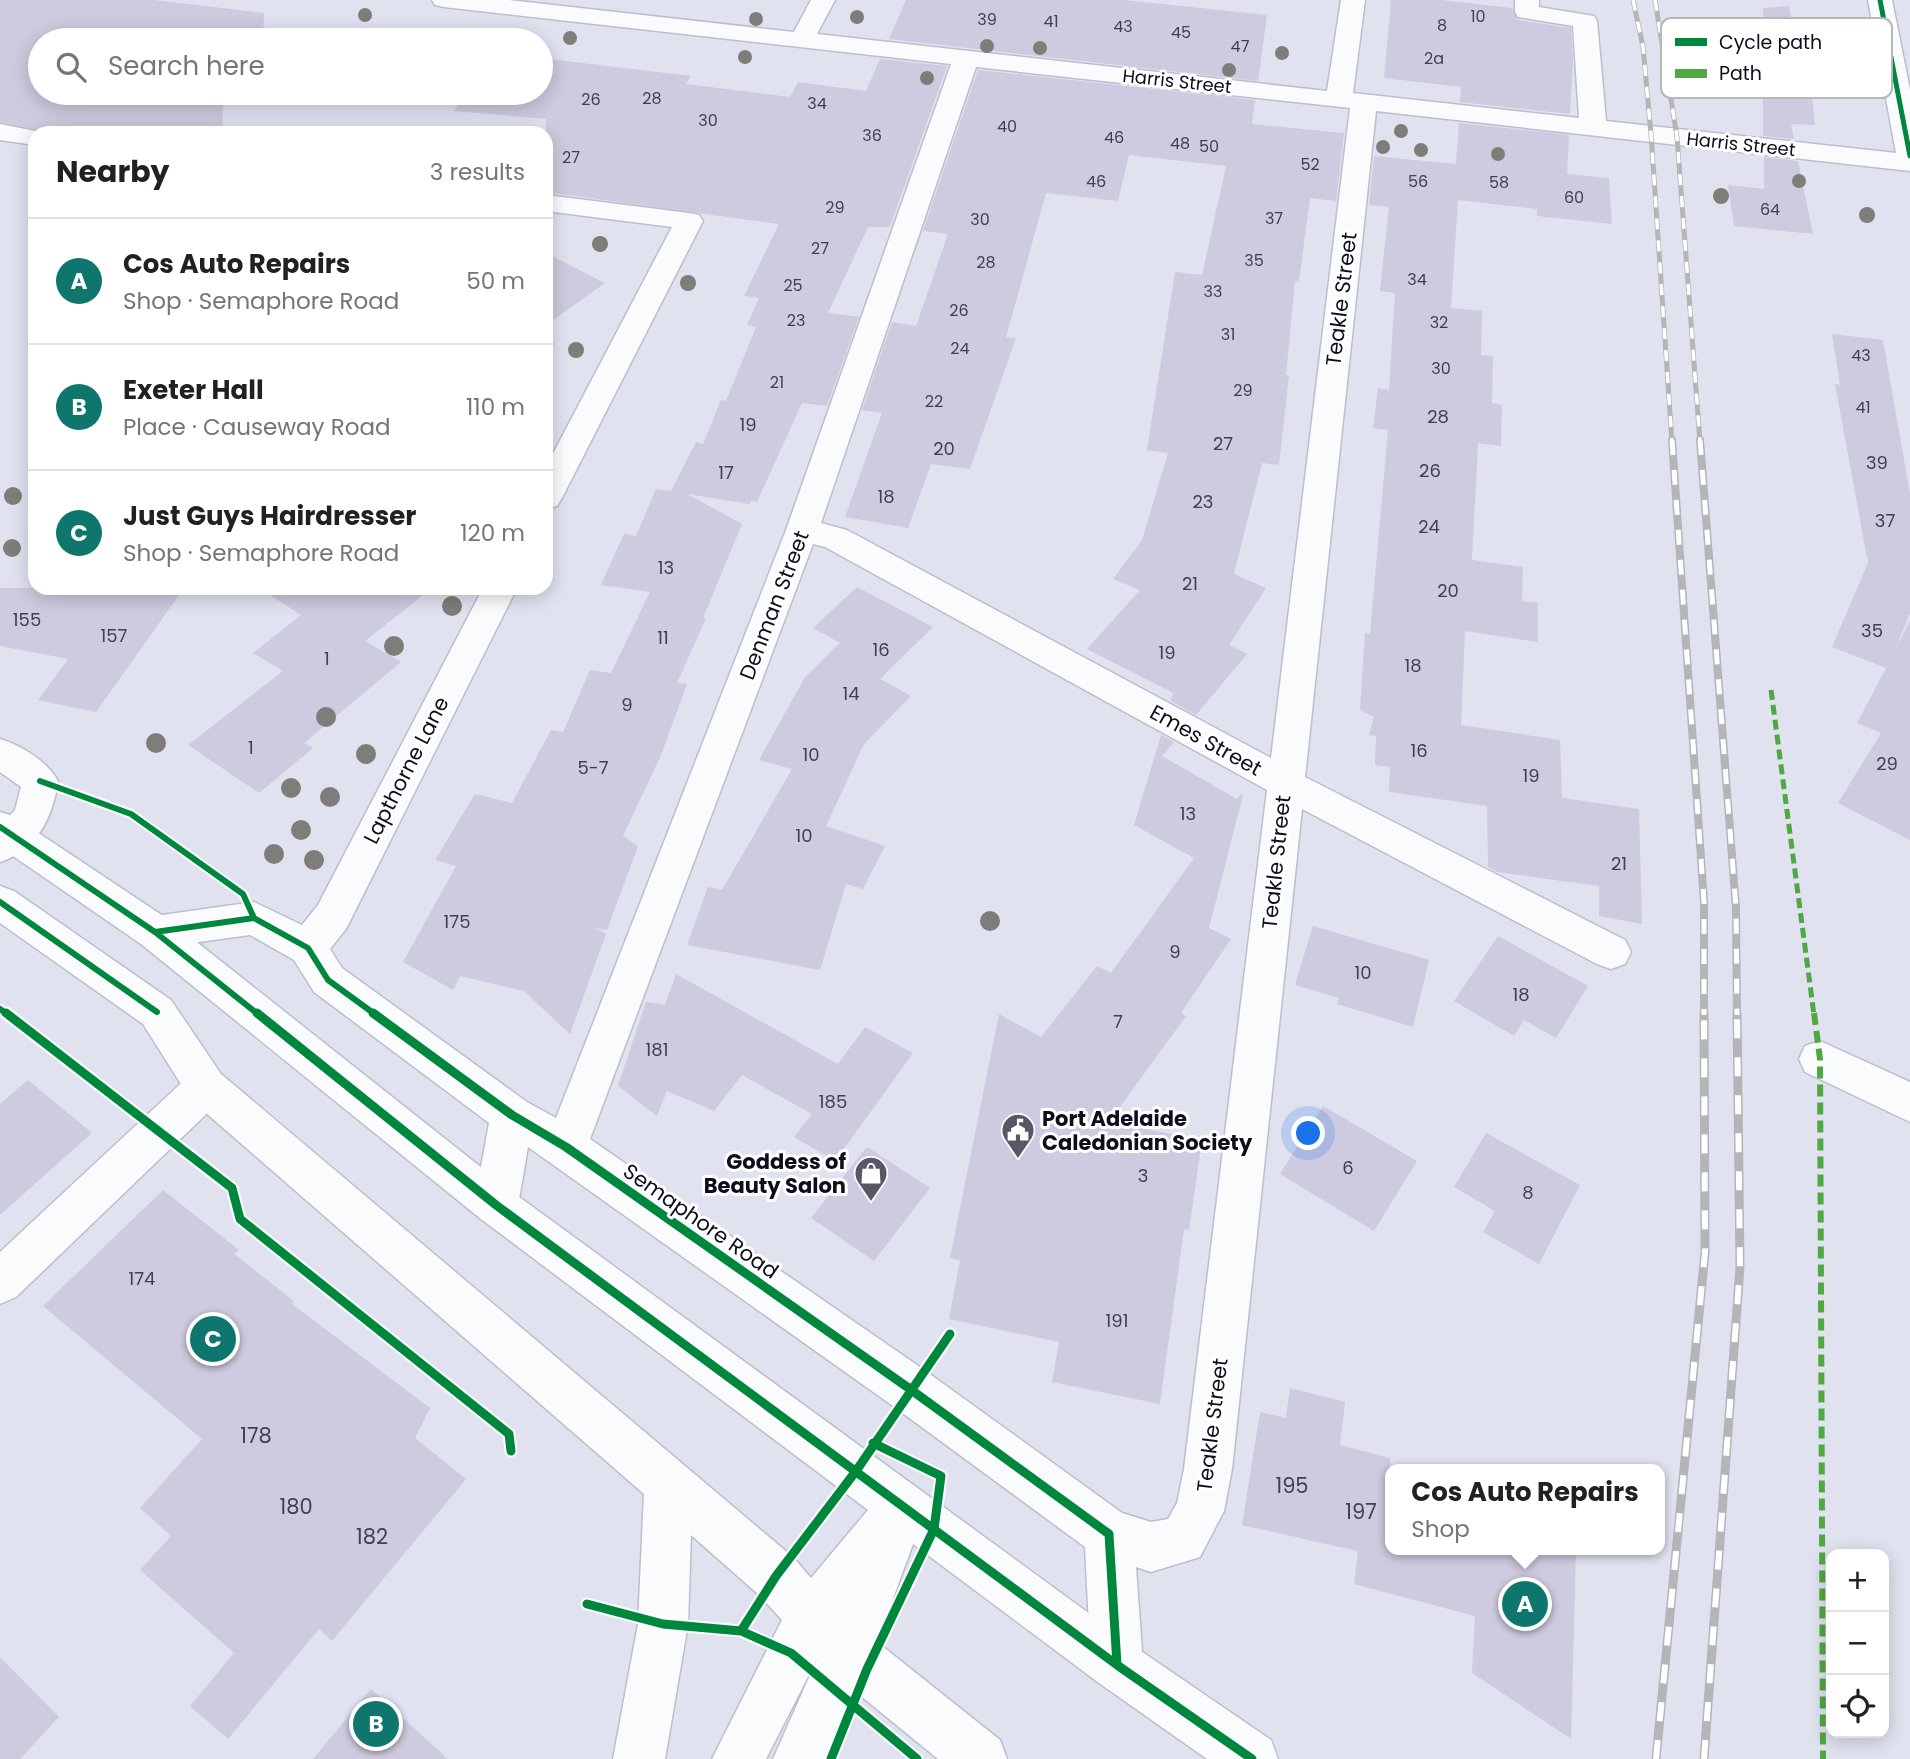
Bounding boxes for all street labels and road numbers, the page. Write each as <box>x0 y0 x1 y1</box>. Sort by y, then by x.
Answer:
street label: Harris Street <box>1121 63 1233 99</box>
street label: Harris Street <box>1685 126 1797 162</box>
street label: Teakle Street <box>1318 230 1364 368</box>
street label: Denman Street <box>732 526 816 684</box>
street label: Lapthorne Lane <box>356 691 456 849</box>
street label: Emes Street <box>1145 697 1267 783</box>
street label: Teakle Street <box>1255 794 1297 930</box>
street label: Semaphore Road <box>618 1157 784 1285</box>
street label: Teakle Street <box>1189 1356 1235 1494</box>

